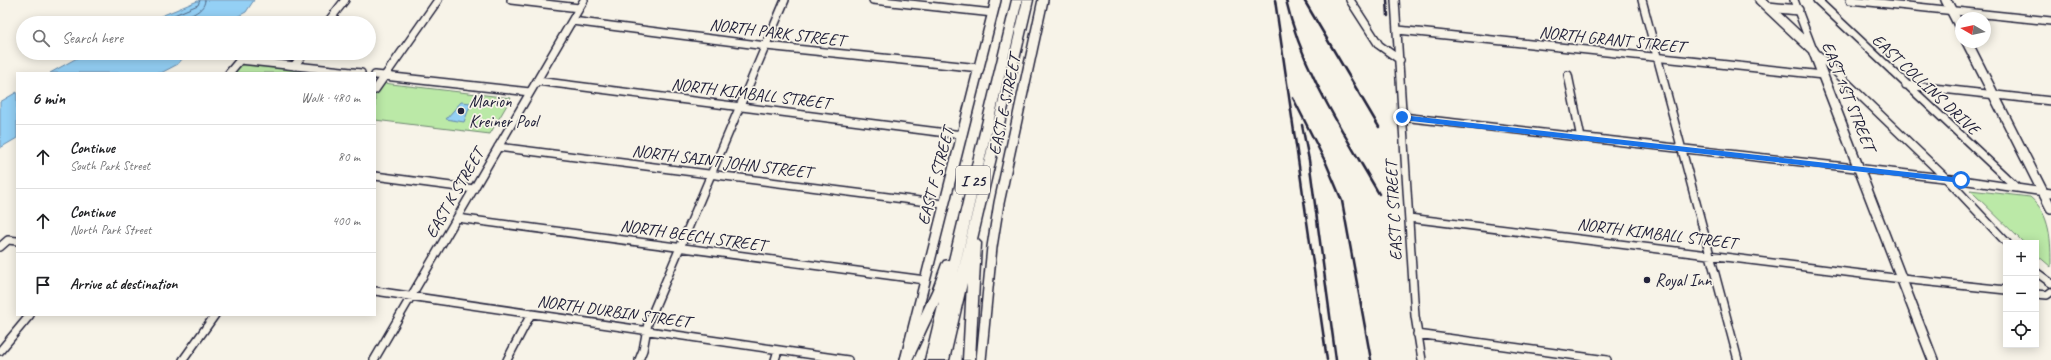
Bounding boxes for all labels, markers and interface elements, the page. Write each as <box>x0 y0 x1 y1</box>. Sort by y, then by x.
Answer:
north arrow <box>1955 12 1991 48</box>
street label: NORTH PARK STREET <box>708 14 850 52</box>
search box <box>16 16 376 60</box>
street label: NORTH GRANT STREET <box>1538 21 1690 58</box>
icon: search <box>30 27 52 49</box>
text: Search here <box>62 29 123 48</box>
street label: EAST COLLINS DRIVE <box>1868 29 1986 141</box>
street label: EAST 1ST STREET <box>1817 39 1882 158</box>
street label: EAST E STREET <box>984 49 1026 157</box>
street label: NORTH KIMBALL STREET <box>670 73 835 114</box>
text: 6 min <box>32 88 65 109</box>
text: Walk · 480 m <box>301 90 360 106</box>
place label: Marion Kreiner Pool <box>469 91 541 132</box>
marker: Marion Kreiner Pool <box>456 106 466 116</box>
route end <box>1393 108 1411 126</box>
street label: EAST F STREET <box>912 122 959 227</box>
text: Continue <box>70 139 115 158</box>
street label: NORTH SAINT JOHN STREET <box>631 140 817 183</box>
street label: EAST K STREET <box>420 142 490 242</box>
icon: ahead <box>32 146 54 168</box>
text: 80 m <box>338 149 360 165</box>
street label: EAST C STREET <box>1380 157 1407 261</box>
text: South Park Street <box>70 158 150 174</box>
road number: I 25 <box>956 166 990 194</box>
route start <box>1952 171 1970 189</box>
text: Continue <box>70 203 115 222</box>
icon: ahead <box>32 210 54 232</box>
text: 400 m <box>332 213 360 229</box>
street label: NORTH KIMBALL STREET <box>1576 213 1741 254</box>
street label: NORTH BEECH STREET <box>619 215 771 257</box>
text: North Park Street <box>70 222 151 238</box>
map controls <box>2003 240 2039 348</box>
button: + <box>2003 240 2039 276</box>
place label: Royal Inn <box>1655 270 1713 291</box>
icon: arrive <box>32 274 54 296</box>
text: Arrive at destination <box>70 275 177 294</box>
marker: Royal Inn <box>1642 275 1652 285</box>
button: − <box>2003 276 2039 312</box>
street label: NORTH DURBIN STREET <box>536 290 696 333</box>
button: locate <box>2003 312 2039 348</box>

